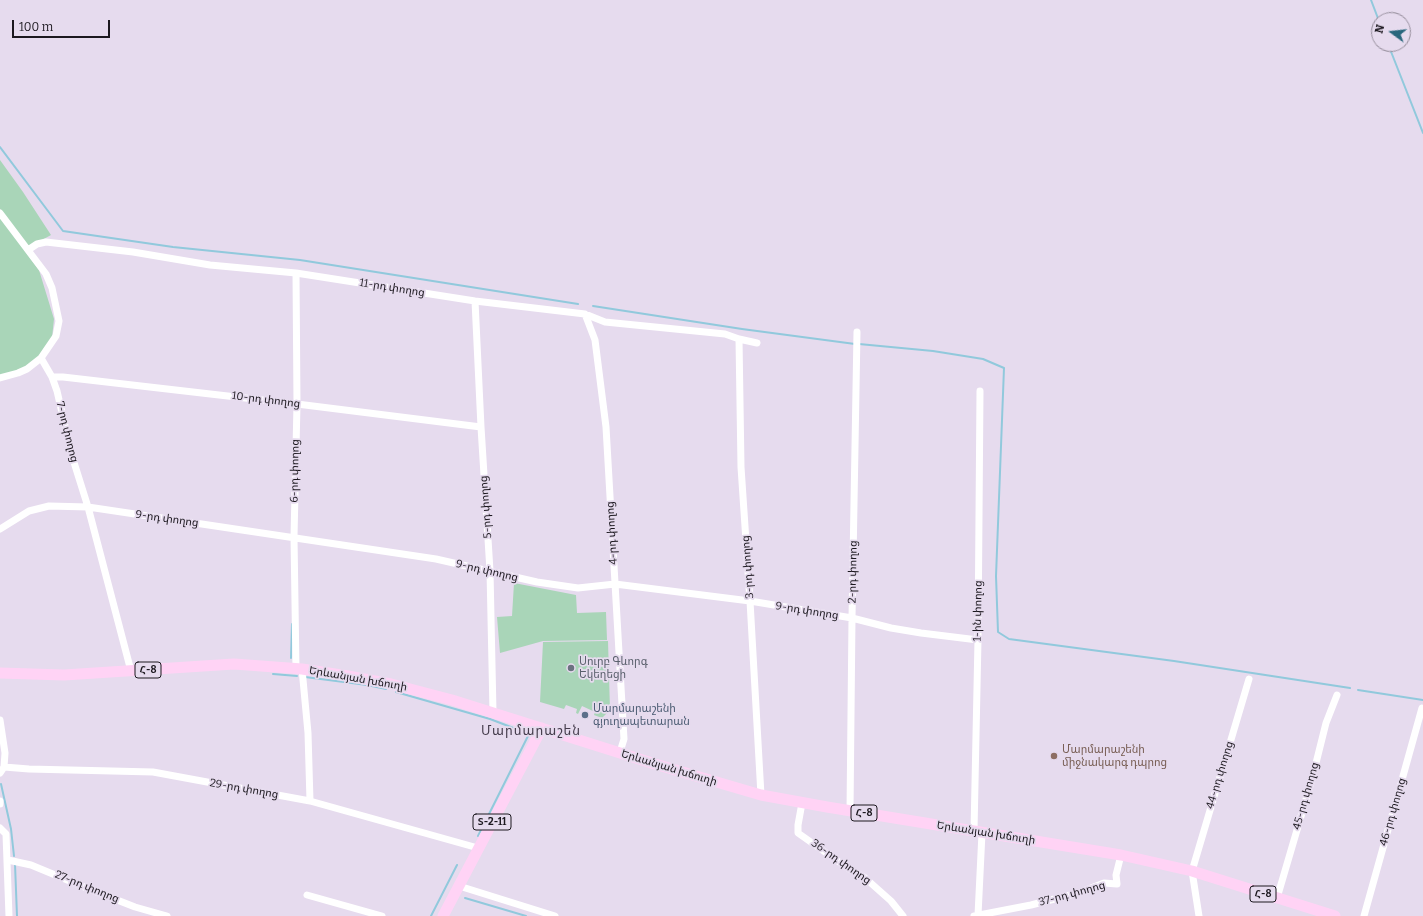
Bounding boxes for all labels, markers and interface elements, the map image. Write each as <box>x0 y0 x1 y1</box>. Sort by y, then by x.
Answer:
scale bar <box>14 12 112 38</box>
north arrow <box>1371 12 1411 52</box>
text: 100 m <box>19 20 53 34</box>
text: N <box>1373 23 1387 35</box>
street label: 11-րդ փողոց <box>358 276 426 300</box>
street label: 10-րդ փողոց <box>231 389 301 411</box>
street label: 7-րդ փողոց <box>53 400 81 464</box>
street label: 6-րդ փողոց <box>288 439 302 503</box>
street label: 5-րդ փողոց <box>477 475 495 539</box>
street label: 4-րդ փողոց <box>604 501 620 565</box>
street label: 9-րդ փողոց <box>135 508 199 530</box>
street label: 3-րդ փողոց <box>739 535 757 599</box>
street label: 2-րդ փողոց <box>846 540 860 604</box>
street label: 9-րդ փողոց <box>455 557 519 585</box>
street label: 1-ին փողոց <box>971 580 985 642</box>
street label: 9-րդ փողոց <box>775 600 839 622</box>
place label: Սուրբ Գևորգ Եկեղեցի <box>579 655 648 681</box>
road number: Հ-8 <box>135 662 161 678</box>
marker: Սուրբ Գևորգ Եկեղեցի <box>566 663 576 673</box>
street label: Երևանյան խճուղի <box>308 664 408 694</box>
place label: Մարմարաշենի գյուղապետարան <box>593 702 690 728</box>
marker: Մարմարաշենի գյուղապետարան <box>580 710 590 720</box>
district label: Մարմարաշեն <box>481 723 581 739</box>
street label: 44-րդ փողոց <box>1203 740 1237 810</box>
place label: Մարմարաշենի միջնակարգ դպրոց <box>1062 743 1167 769</box>
street label: Երևանյան խճուղի <box>619 747 719 789</box>
marker: Մարմարաշենի միջնակարգ դպրոց <box>1049 751 1059 761</box>
street label: 45-րդ փողոց <box>1290 761 1322 831</box>
street label: 29-րդ փողոց <box>209 776 279 802</box>
street label: 46-րդ փողոց <box>1377 777 1409 847</box>
road number: Հ-8 <box>851 805 877 821</box>
road number: Տ-2-11 <box>473 814 511 830</box>
street label: Երևանյան խճուղի <box>936 819 1036 847</box>
street label: 36-րդ փողոց <box>809 837 873 887</box>
street label: 27-րդ փողոց <box>53 868 121 906</box>
street label: 37-րդ փողոց <box>1037 879 1107 909</box>
road number: Հ-8 <box>1250 886 1276 902</box>

